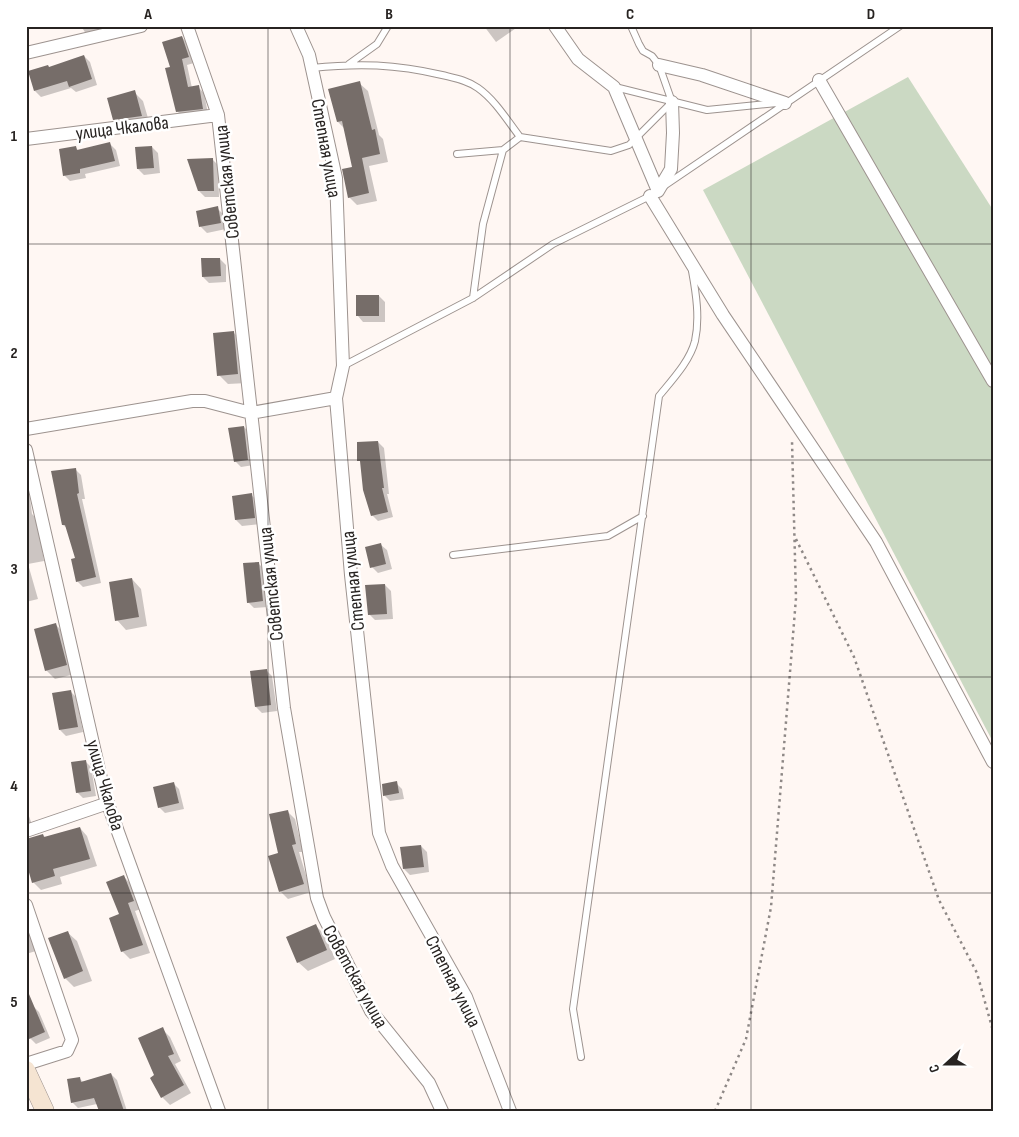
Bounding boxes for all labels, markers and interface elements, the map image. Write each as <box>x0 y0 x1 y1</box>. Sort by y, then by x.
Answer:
text: A <box>143 5 152 24</box>
text: B <box>385 5 393 24</box>
text: C <box>626 5 634 24</box>
text: D <box>867 5 875 24</box>
street label: Степная улица <box>306 97 346 199</box>
street label: улица Чкалова <box>74 111 170 146</box>
street label: Советская улица <box>210 124 245 240</box>
text: 1 <box>11 127 18 146</box>
text: 2 <box>10 344 18 363</box>
street label: Советская улица <box>254 526 289 642</box>
street label: Степная улица <box>337 530 370 632</box>
text: 3 <box>10 560 18 579</box>
street label: улица Чкалова <box>81 737 129 834</box>
text: 4 <box>10 777 18 796</box>
street label: Советская улица <box>317 921 392 1032</box>
street label: Степная улица <box>420 932 486 1031</box>
text: 5 <box>10 993 18 1012</box>
north arrow <box>922 1040 972 1090</box>
text: С <box>925 1062 944 1075</box>

